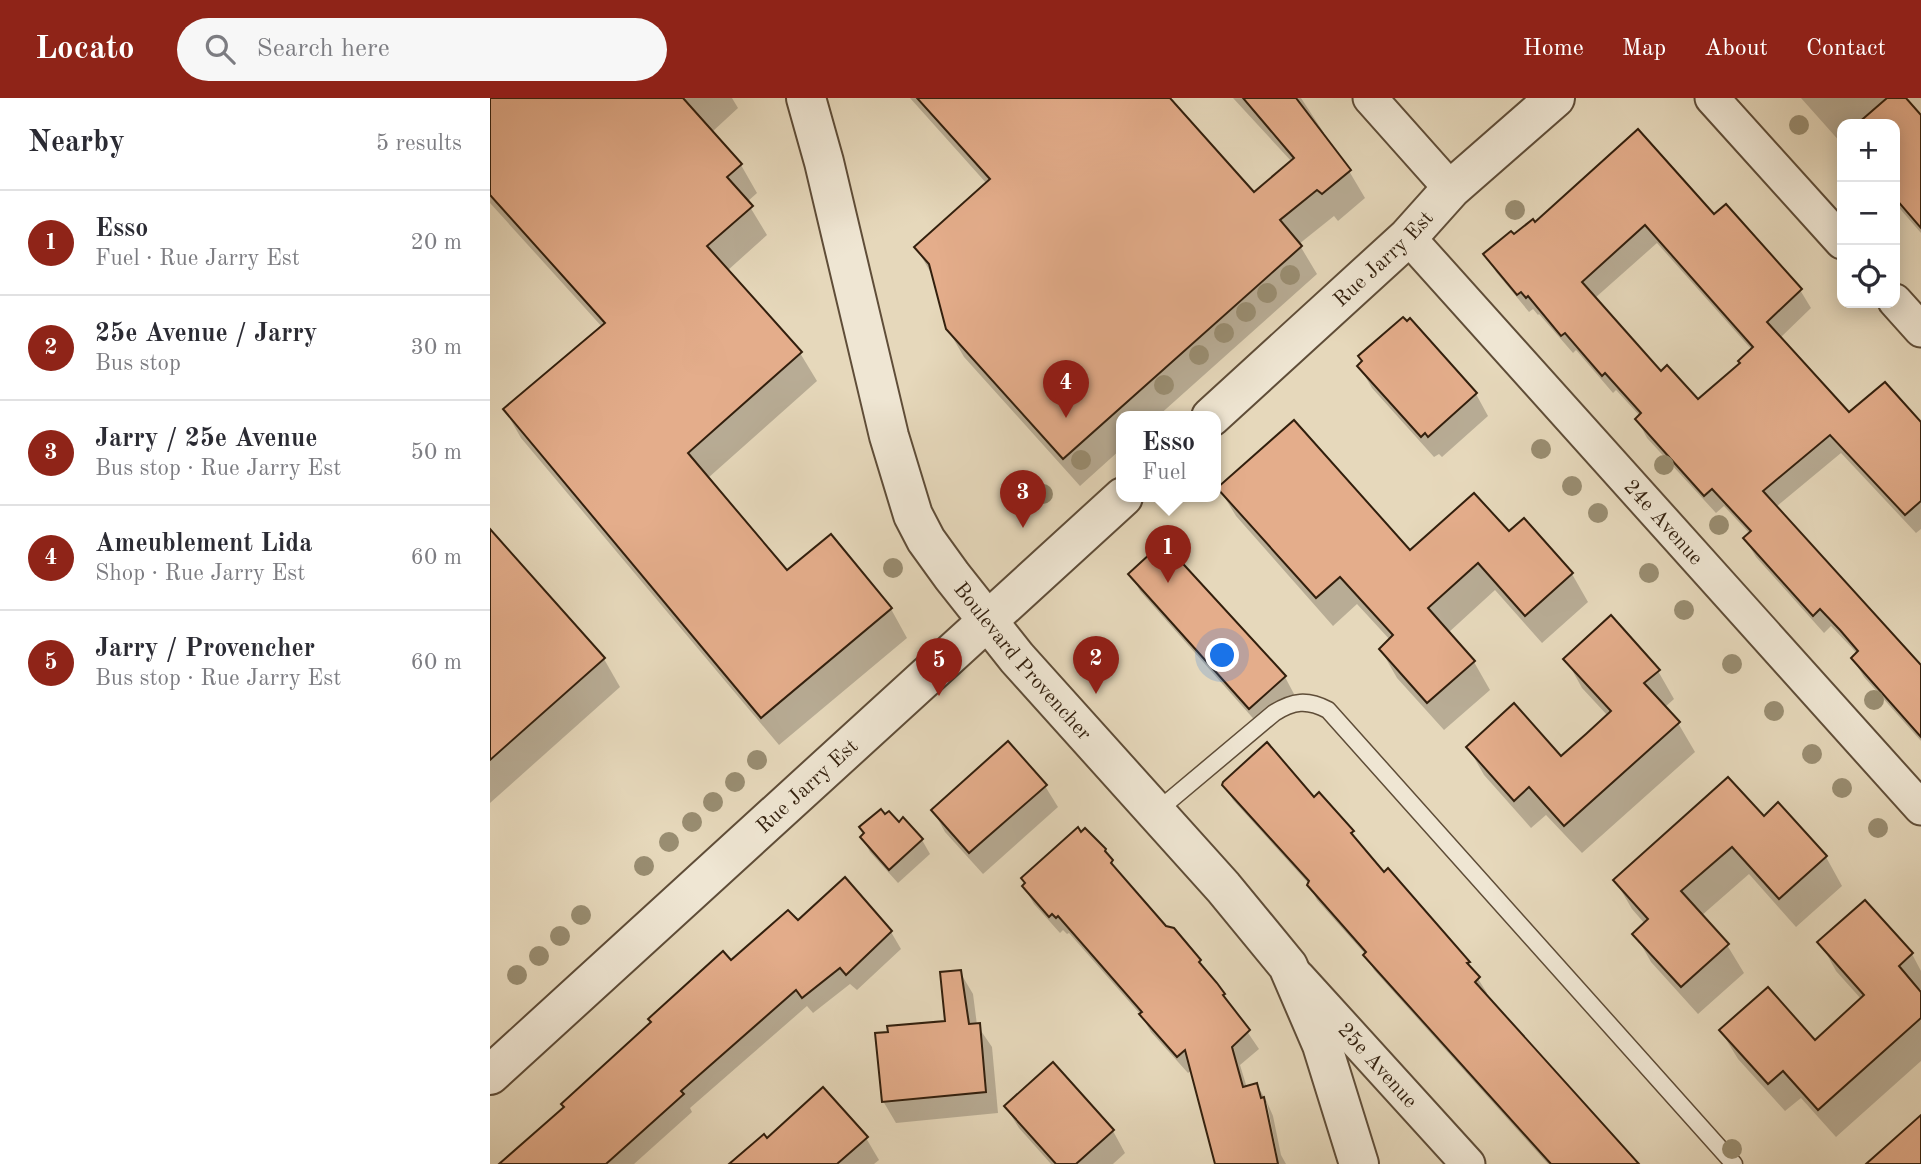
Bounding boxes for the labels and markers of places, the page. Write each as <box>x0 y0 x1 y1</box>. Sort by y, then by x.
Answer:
pin: 4 <box>1043 360 1089 418</box>
pin: 3 <box>1000 470 1046 528</box>
pin: 1 <box>1145 525 1191 583</box>
pin: 2 <box>1073 636 1119 694</box>
pin: 5 <box>916 638 962 696</box>

